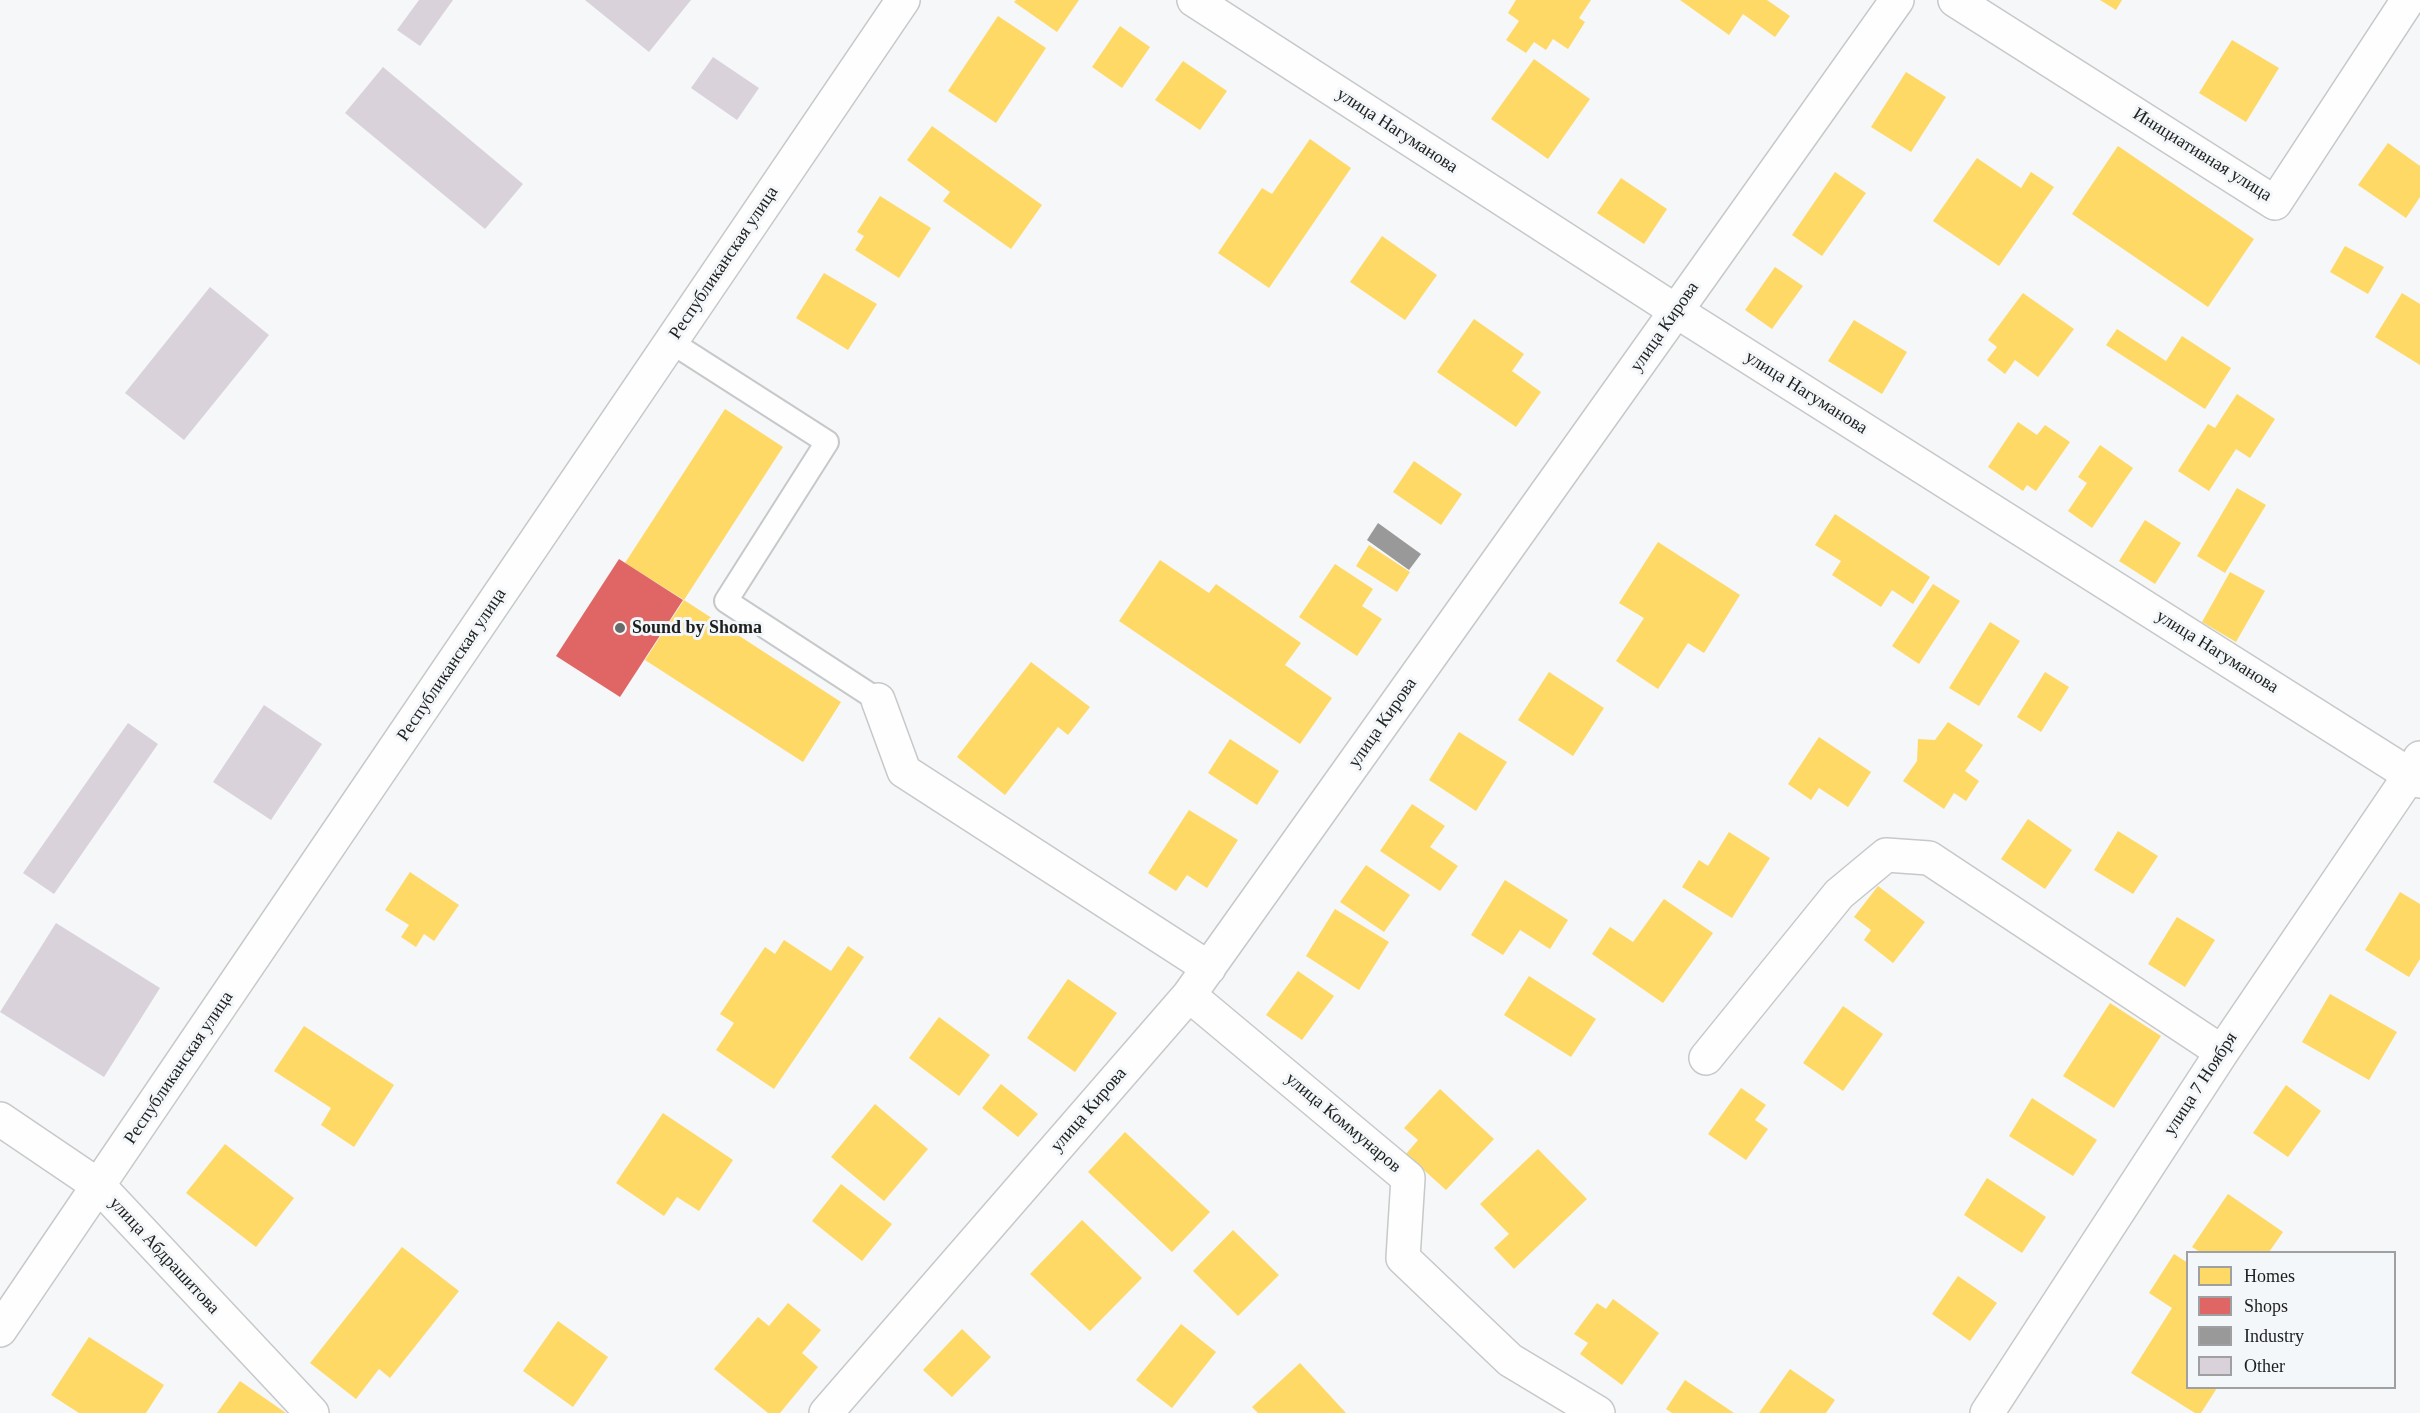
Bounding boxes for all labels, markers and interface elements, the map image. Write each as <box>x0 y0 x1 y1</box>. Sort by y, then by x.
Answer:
street label: улица Нагуманова <box>1332 84 1462 178</box>
street label: Инициативная улица <box>2128 103 2276 207</box>
street label: Республиканская улица <box>665 182 783 344</box>
street label: улица Кирова <box>1626 278 1704 376</box>
street label: улица Нагуманова <box>1741 347 1871 439</box>
street label: Республиканская улица <box>393 584 511 746</box>
street label: улица Нагуманова <box>2152 606 2282 698</box>
place label: Sound by Shoma <box>632 617 762 639</box>
marker: Sound by Shoma <box>613 621 627 635</box>
street label: улица Кирова <box>1344 674 1422 772</box>
street label: Республиканская улица <box>120 987 238 1149</box>
street label: улица 7 Ноября <box>2160 1028 2242 1140</box>
street label: улица Кирова <box>1046 1063 1132 1157</box>
street label: улица Коммунаров <box>1281 1068 1405 1178</box>
street label: улица Абдрашитова <box>104 1193 224 1319</box>
legend <box>2186 1251 2396 1389</box>
text: Homes <box>2244 1266 2295 1286</box>
text: Shops <box>2244 1296 2288 1316</box>
text: Industry <box>2244 1326 2304 1346</box>
text: Other <box>2244 1356 2285 1376</box>

